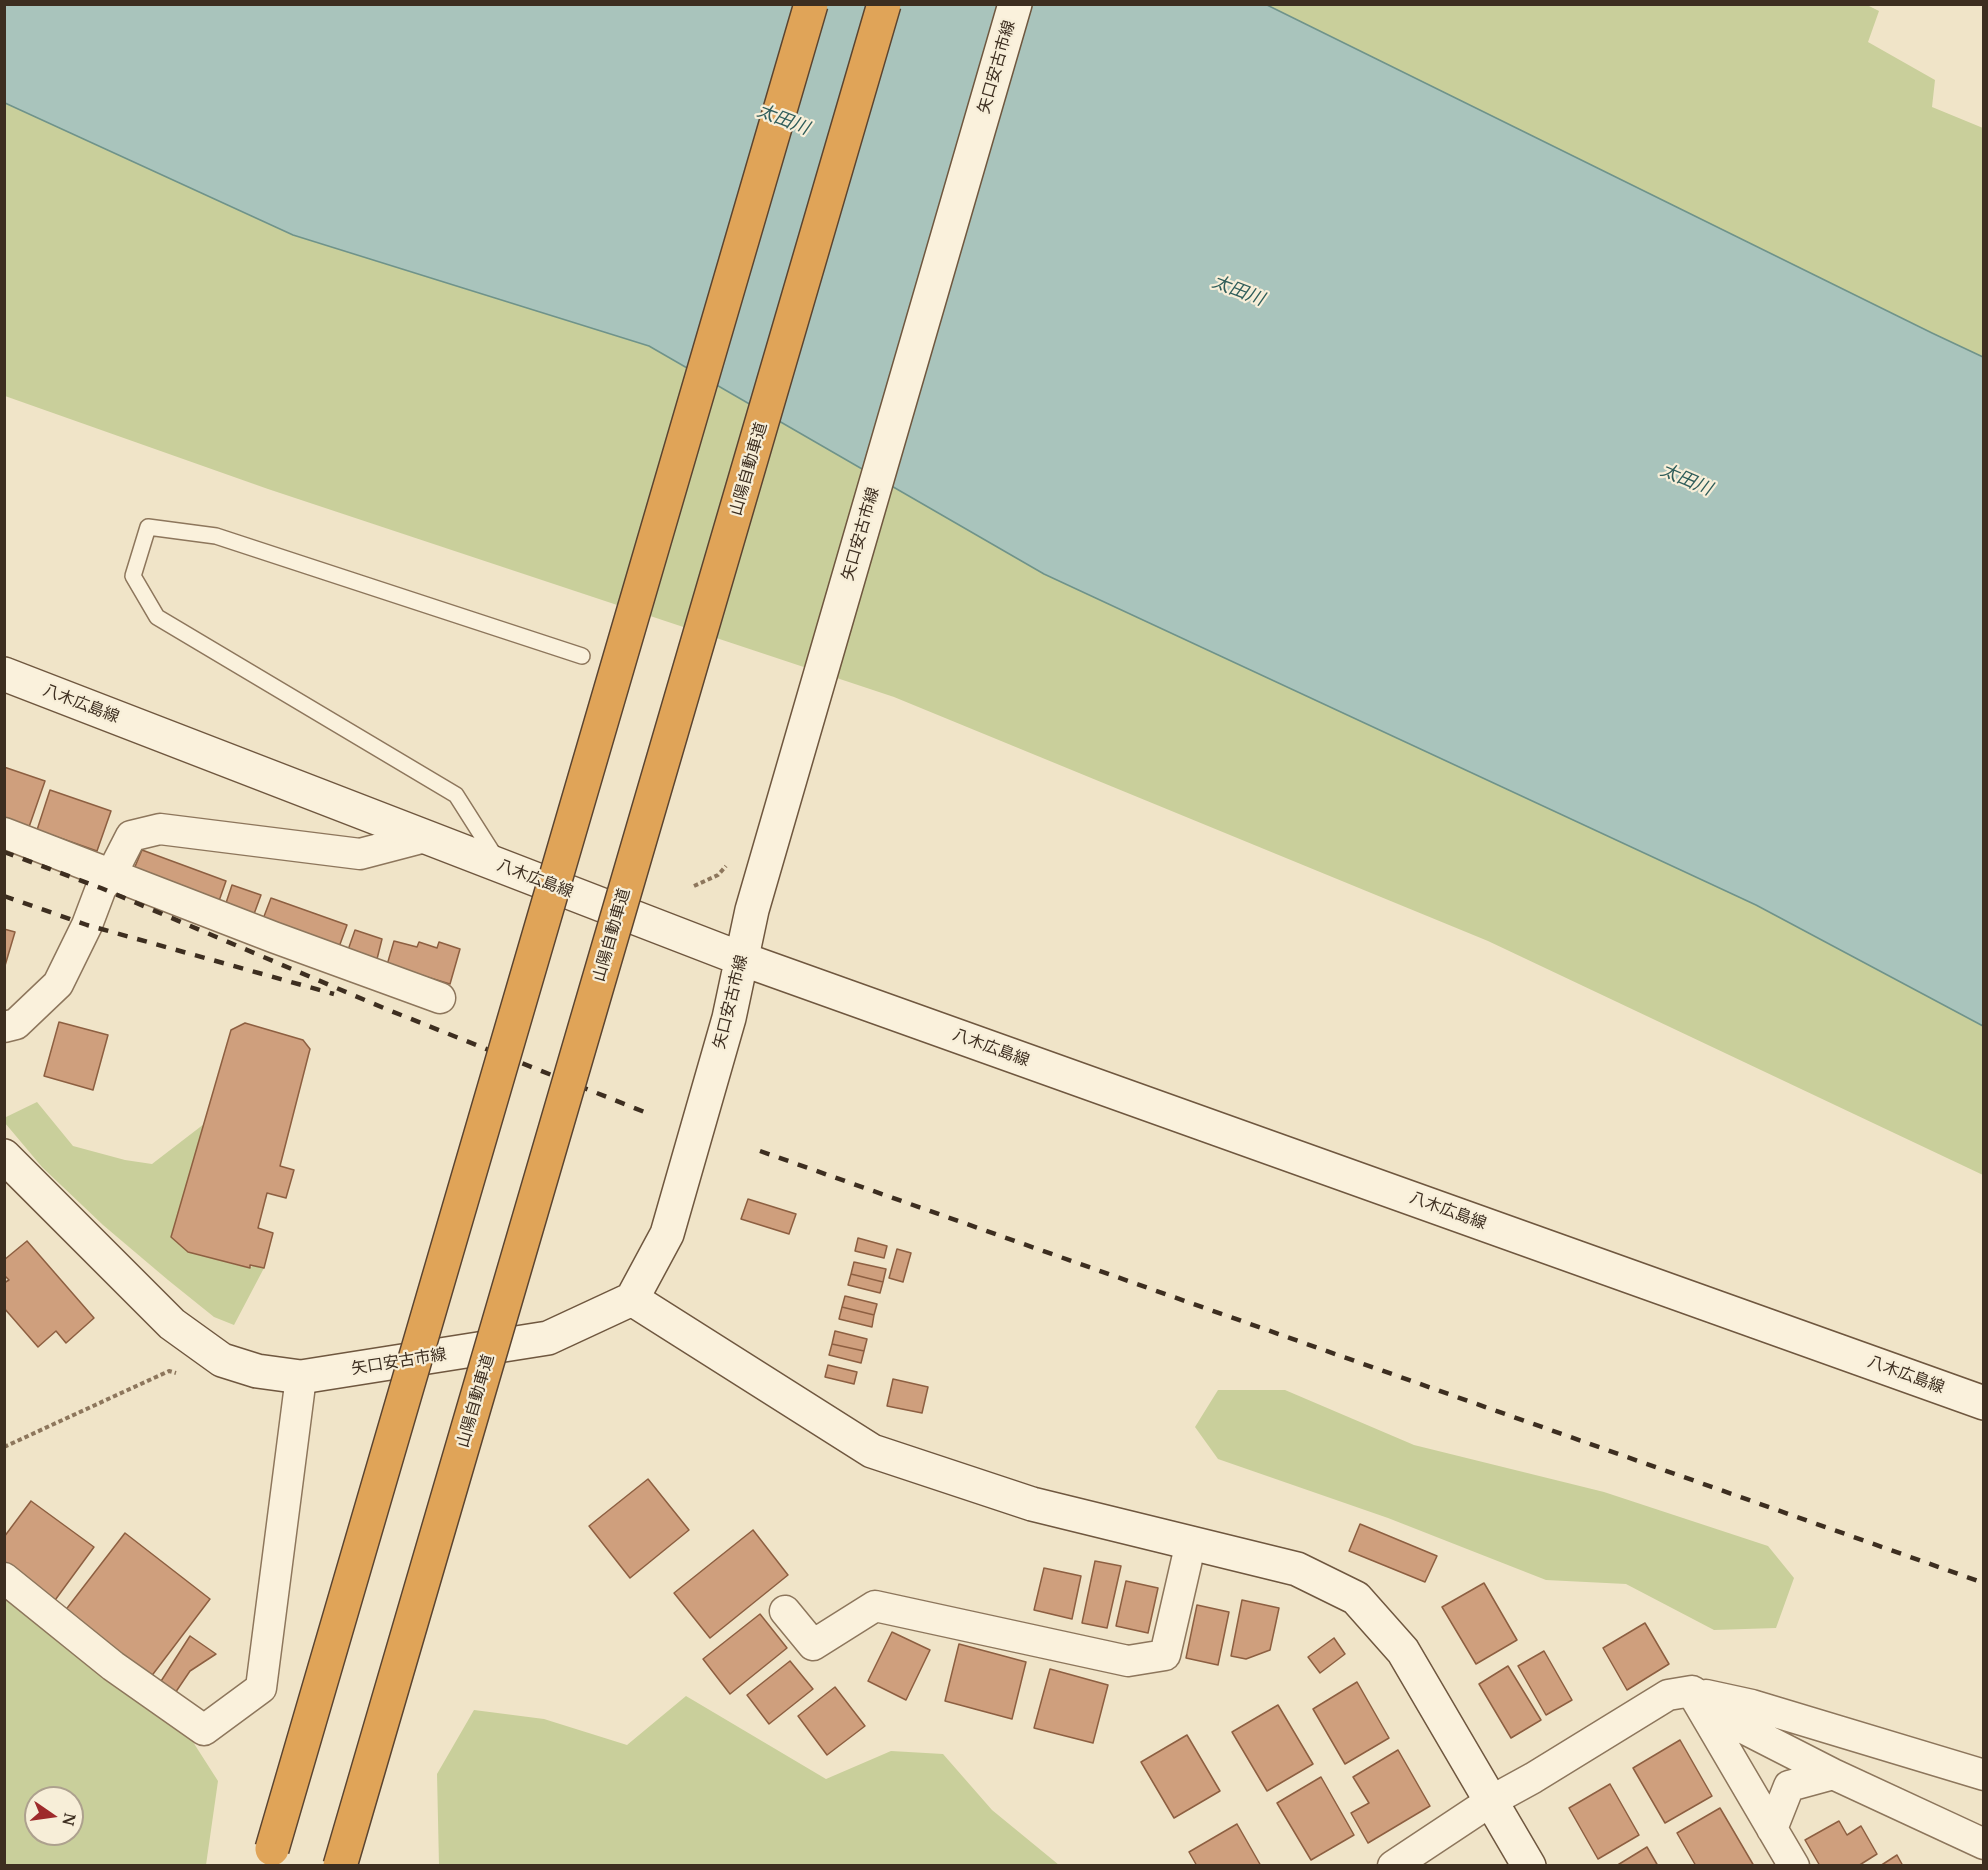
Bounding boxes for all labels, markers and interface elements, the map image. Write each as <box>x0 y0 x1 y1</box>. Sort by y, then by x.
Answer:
street label: 矢口安古市線 <box>975 18 1019 116</box>
water label: 太田川 <box>754 100 812 140</box>
water label: 太田川 <box>1209 271 1267 311</box>
street label: 山陽自動車道 <box>727 420 771 518</box>
water label: 太田川 <box>1657 460 1715 500</box>
street label: 矢口安古市線 <box>839 485 883 583</box>
street label: 八木広島線 <box>40 681 122 727</box>
street label: 八木広島線 <box>494 856 576 902</box>
street label: 山陽自動車道 <box>590 886 634 984</box>
street label: 矢口安古市線 <box>710 953 752 1051</box>
street label: 八木広島線 <box>950 1025 1032 1071</box>
street label: 八木広島線 <box>1407 1188 1489 1234</box>
street label: 矢口安古市線 <box>350 1345 448 1379</box>
street label: 山陽自動車道 <box>454 1352 498 1450</box>
street label: 八木広島線 <box>1865 1352 1947 1398</box>
north arrow <box>24 1786 84 1846</box>
text: N <box>58 1811 82 1828</box>

